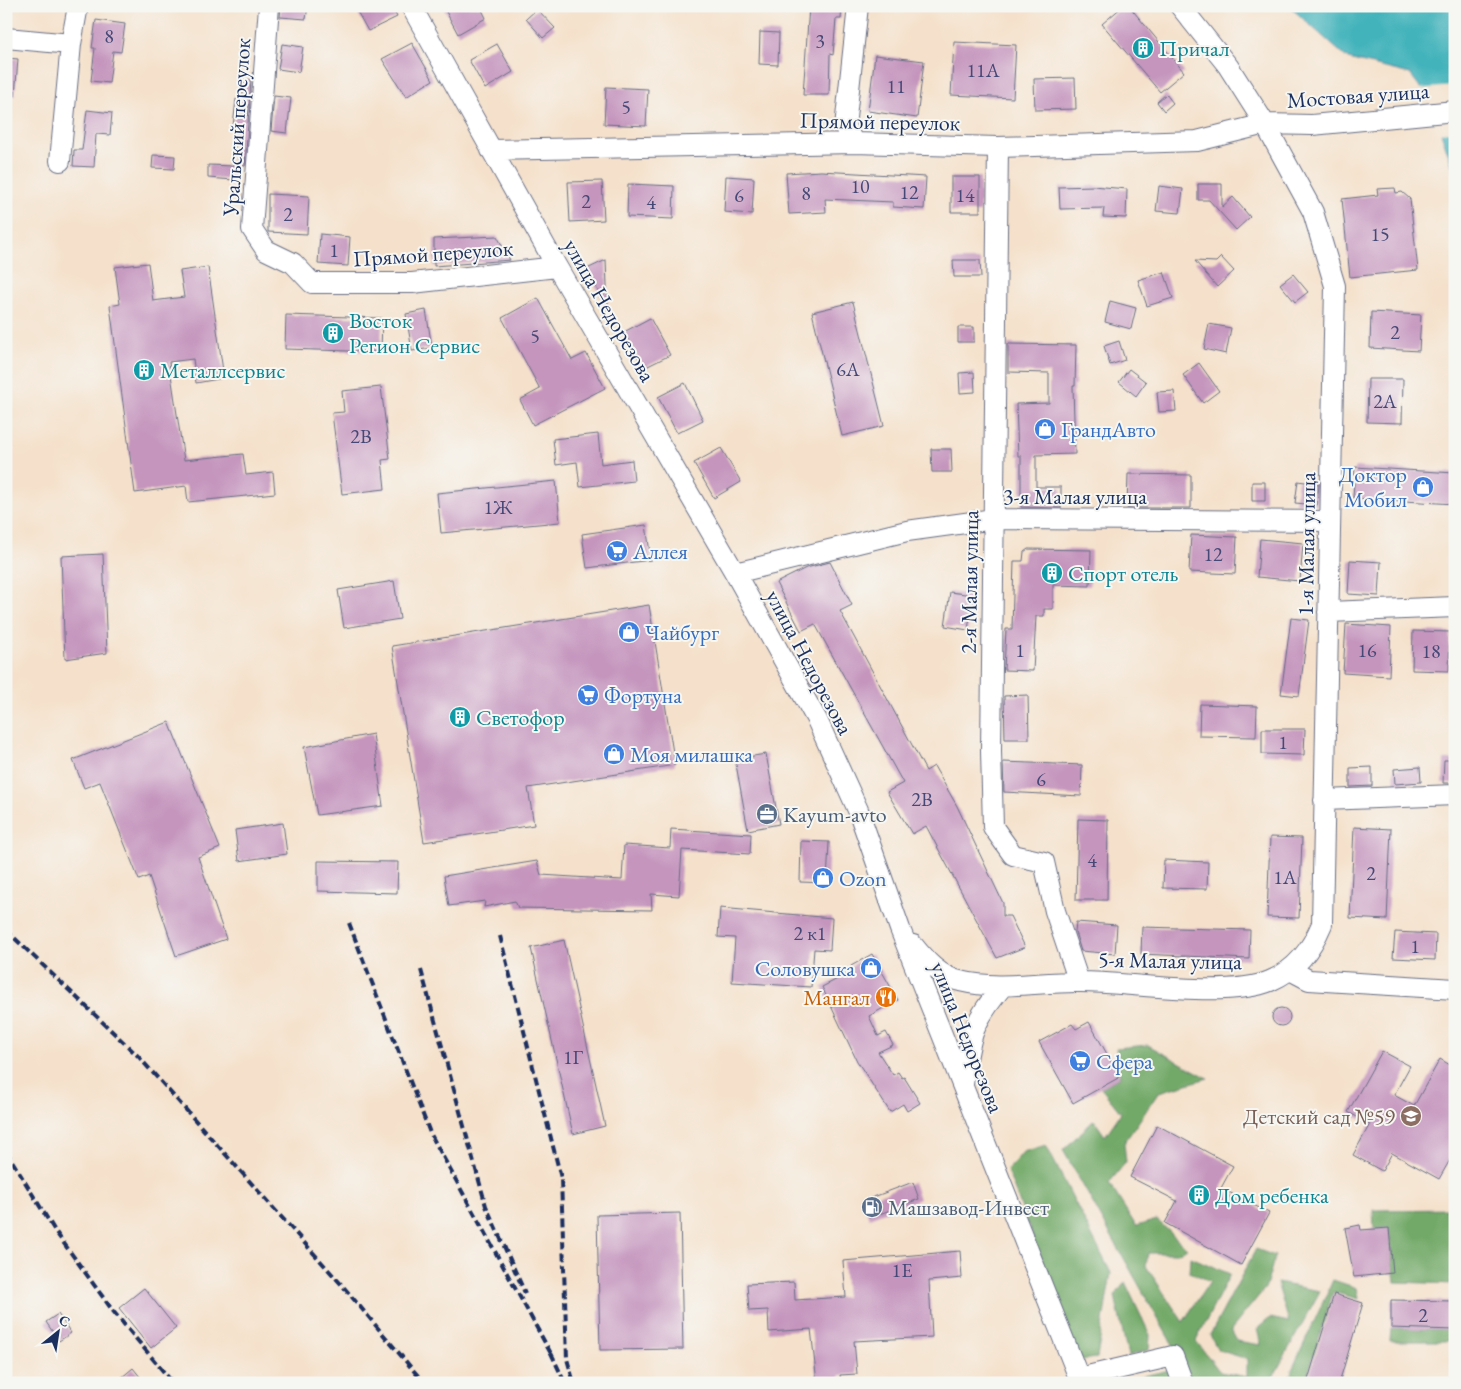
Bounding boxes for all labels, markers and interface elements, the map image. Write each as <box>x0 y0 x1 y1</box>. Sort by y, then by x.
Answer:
house number: 8 <box>104 23 114 49</box>
house number: 3 <box>815 28 825 54</box>
place label: Причал <box>1159 34 1230 63</box>
street label: Уральский переулок <box>216 36 257 218</box>
building icon: Причал <box>1131 36 1155 60</box>
house number: 11А <box>966 57 1000 83</box>
house number: 11 <box>886 73 906 99</box>
street label: Мостовая улица <box>1286 76 1431 115</box>
house number: 5 <box>621 94 631 120</box>
street label: Прямой переулок <box>799 106 961 137</box>
house number: 10 <box>850 173 870 199</box>
house number: 12 <box>899 179 919 205</box>
house number: 8 <box>801 180 811 206</box>
house number: 6 <box>734 182 744 208</box>
house number: 14 <box>955 182 975 208</box>
house number: 2 <box>581 188 591 214</box>
house number: 4 <box>646 189 656 215</box>
house number: 2 <box>283 201 293 227</box>
house number: 15 <box>1370 221 1390 247</box>
street label: Прямой переулок <box>352 233 515 274</box>
street label: улица Недорезова <box>557 234 662 387</box>
house number: 1 <box>329 237 339 263</box>
place label: Восток Регион Сервис <box>349 306 480 360</box>
house number: 2 <box>1390 319 1400 345</box>
building icon: Восток Регион Сервис <box>321 321 345 345</box>
house number: 5 <box>530 323 540 349</box>
place label: Металлсервис <box>160 356 285 385</box>
house number: 6А <box>836 356 860 382</box>
building icon: Металлсервис <box>132 358 156 382</box>
house number: 2А <box>1373 388 1397 414</box>
place label: ГрандАвто <box>1061 415 1156 444</box>
shop icon: ГрандАвто <box>1033 417 1057 441</box>
house number: 2В <box>350 423 372 449</box>
place label: Доктор Мобил <box>1339 460 1407 514</box>
street label: 1-я Малая улица <box>1291 472 1322 616</box>
shop icon: Доктор Мобил <box>1411 475 1435 499</box>
street label: 3-я Малая улица <box>1003 482 1147 511</box>
house number: 1Ж <box>483 494 513 520</box>
street label: 2-я Малая улица <box>954 510 985 654</box>
place label: Аллея <box>632 537 688 566</box>
supermarket icon: Аллея <box>605 539 629 563</box>
house number: 12 <box>1203 541 1223 567</box>
place label: Спорт отель <box>1068 559 1178 588</box>
building icon: Спорт отель <box>1040 561 1064 585</box>
street label: улица Недорезова <box>759 585 860 740</box>
place label: Чайбург <box>645 618 719 647</box>
shop icon: Чайбург <box>617 620 641 644</box>
house number: 1 <box>1015 637 1025 663</box>
house number: 16 <box>1357 637 1377 663</box>
house number: 18 <box>1421 638 1441 664</box>
place label: Фортуна <box>604 681 682 710</box>
supermarket icon: Фортуна <box>576 683 600 707</box>
place label: Светофор <box>476 703 565 732</box>
building icon: Светофор <box>448 705 472 729</box>
house number: 1 <box>1278 729 1288 755</box>
place label: Моя милашка <box>630 740 753 769</box>
shop icon: Моя милашка <box>602 742 626 766</box>
house number: 6 <box>1036 766 1046 792</box>
house number: 2В <box>911 786 933 812</box>
place label: Kayum-avto <box>783 800 887 829</box>
office icon: Kayum-avto <box>755 802 779 826</box>
house number: 4 <box>1087 847 1097 873</box>
house number: 2 <box>1366 860 1376 886</box>
place label: Ozon <box>839 864 887 893</box>
house number: 1А <box>1273 864 1297 890</box>
shop icon: Ozon <box>811 866 835 890</box>
house number: 2 к1 <box>794 920 826 946</box>
house number: 1 <box>1410 933 1420 959</box>
street label: 5-я Малая улица <box>1098 945 1242 976</box>
place label: Соловушка <box>755 954 855 983</box>
shop icon: Соловушка <box>859 956 883 980</box>
street label: улица Недорезова <box>924 957 1011 1117</box>
place label: Мангал <box>803 983 870 1012</box>
restaurant icon: Мангал <box>874 985 898 1009</box>
house number: 1Г <box>563 1044 584 1070</box>
place label: Сфера <box>1096 1047 1153 1076</box>
supermarket icon: Сфера <box>1068 1049 1092 1073</box>
place label: Детский сад №59 <box>1243 1102 1395 1131</box>
school or university icon: Детский сад №59 <box>1399 1104 1423 1128</box>
place label: Дом ребенка <box>1215 1181 1329 1210</box>
building icon: Дом ребенка <box>1187 1183 1211 1207</box>
place label: Машзавод-Инвест <box>888 1193 1049 1222</box>
fuel station icon: Машзавод-Инвест <box>860 1195 884 1219</box>
house number: 1Е <box>892 1257 912 1283</box>
house number: 2 <box>1418 1302 1428 1328</box>
north arrow <box>32 1306 82 1356</box>
text: С <box>56 1310 73 1331</box>

